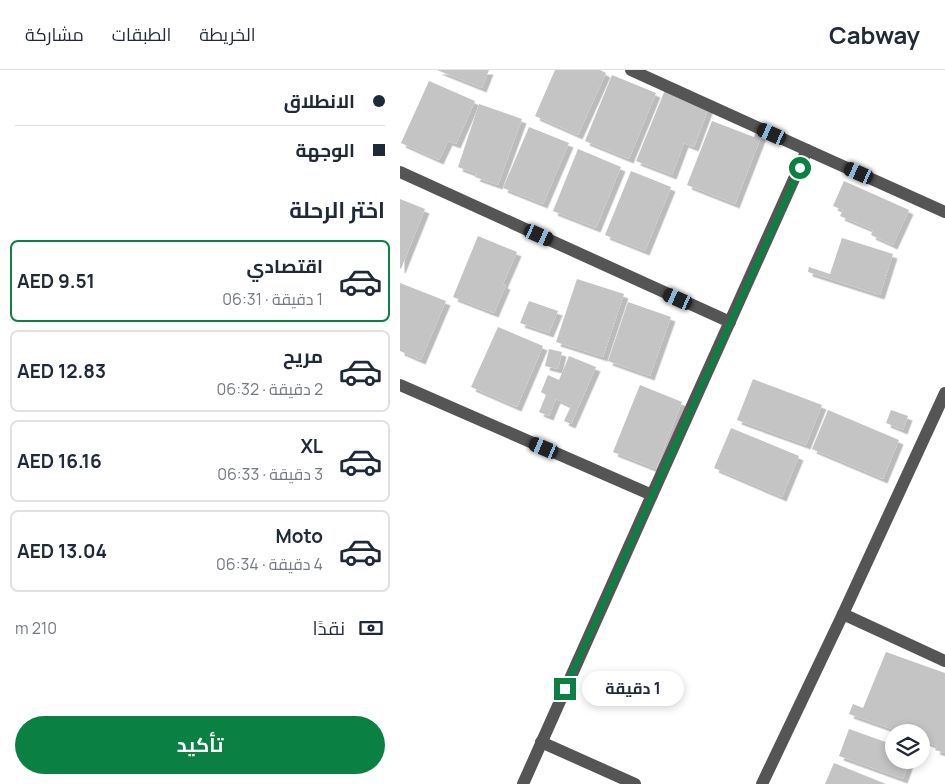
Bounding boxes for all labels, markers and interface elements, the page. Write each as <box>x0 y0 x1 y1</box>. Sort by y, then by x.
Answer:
text: Cabway <box>829 18 920 51</box>
text: مشاركة <box>25 22 84 46</box>
text: الطبقات <box>112 22 171 46</box>
text: الخريطة <box>199 22 256 46</box>
text: الانطلاق <box>284 88 355 114</box>
car <box>755 121 788 147</box>
text: الوجهة <box>295 137 355 163</box>
route start <box>789 157 811 179</box>
car <box>842 160 875 186</box>
text: اختر الرحلة <box>289 195 385 225</box>
car <box>522 222 555 248</box>
text: اقتصادي <box>247 253 323 279</box>
icon: car <box>338 259 383 304</box>
text: AED 9.51 <box>17 268 95 294</box>
car <box>661 286 694 312</box>
text: 1 دقيقة · 06:31 <box>222 288 323 310</box>
text: مريح <box>283 343 323 369</box>
icon: car <box>338 349 383 394</box>
text: AED 12.83 <box>17 358 106 384</box>
text: 2 دقيقة · 06:32 <box>217 378 323 400</box>
text: XL <box>300 433 323 459</box>
car <box>527 435 560 461</box>
icon: car <box>338 439 383 484</box>
text: AED 16.16 <box>17 448 102 474</box>
text: 3 دقيقة · 06:33 <box>217 463 323 485</box>
text: Moto <box>276 523 323 549</box>
icon: car <box>338 529 383 574</box>
text: AED 13.04 <box>17 538 107 564</box>
text: 4 دقيقة · 06:34 <box>216 553 323 575</box>
icon: cash <box>357 614 385 642</box>
text: نقدًا <box>313 615 345 641</box>
text: 210 m <box>15 617 57 639</box>
callout: 1 دقيقة <box>582 672 685 706</box>
text: 1 دقيقة <box>605 677 661 699</box>
route end <box>554 678 576 700</box>
button: تأكيد <box>15 716 385 774</box>
map controls <box>885 724 930 769</box>
button: layers <box>885 724 930 769</box>

